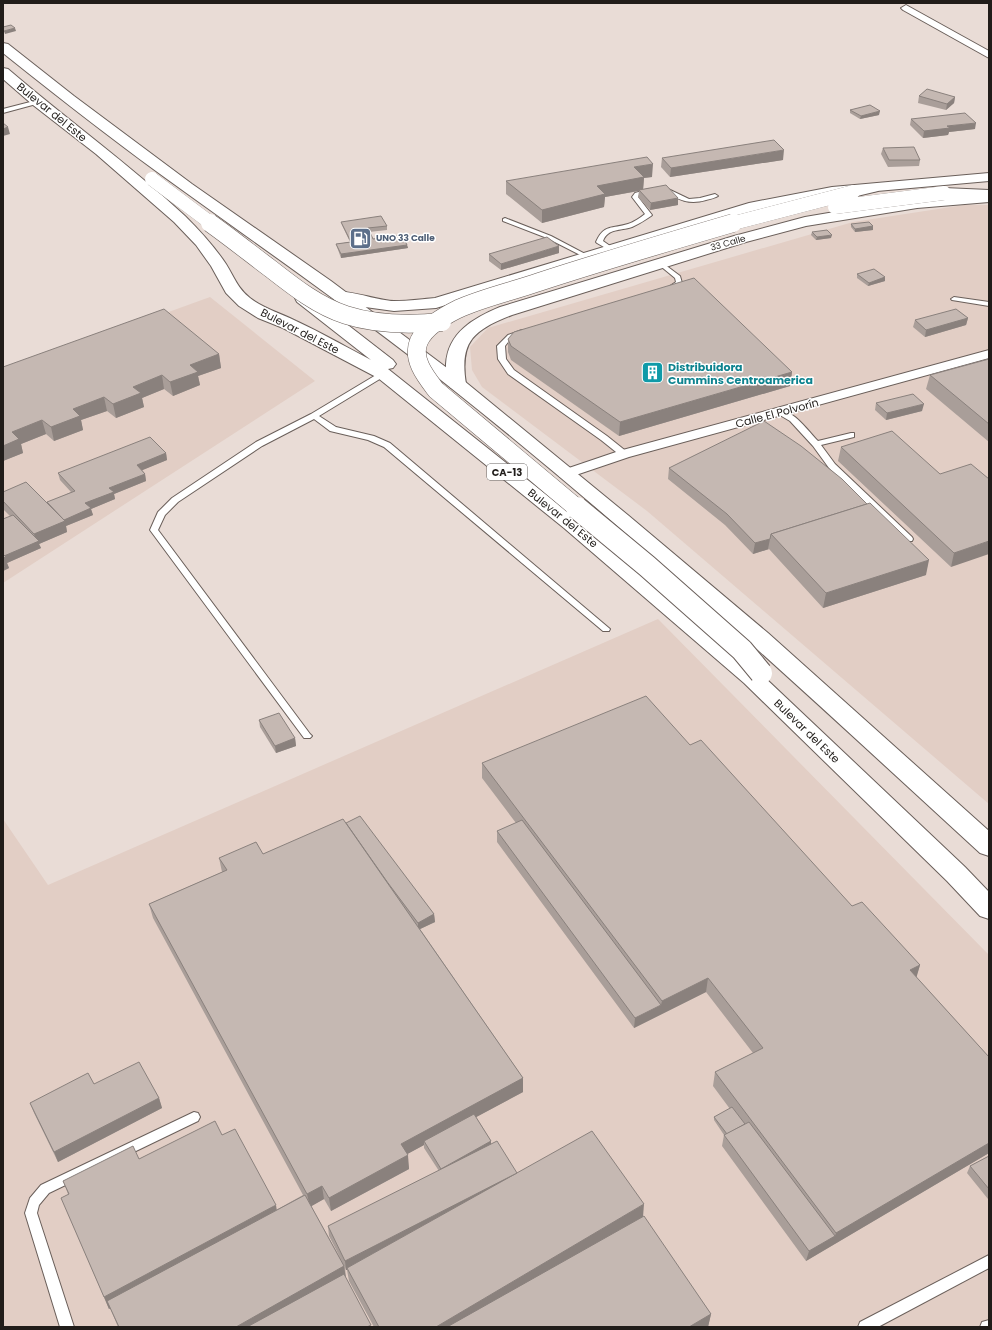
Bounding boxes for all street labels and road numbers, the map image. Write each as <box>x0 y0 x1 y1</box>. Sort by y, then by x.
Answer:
street label: Bulevar del Este <box>14 79 91 145</box>
street label: 33 Calle <box>709 232 747 254</box>
street label: Bulevar del Este <box>258 304 342 358</box>
street label: Calle El Polvorín <box>734 394 820 432</box>
road number: CA-13 <box>487 464 527 480</box>
street label: Bulevar del Este <box>525 485 602 551</box>
street label: Bulevar del Este <box>770 695 844 767</box>

